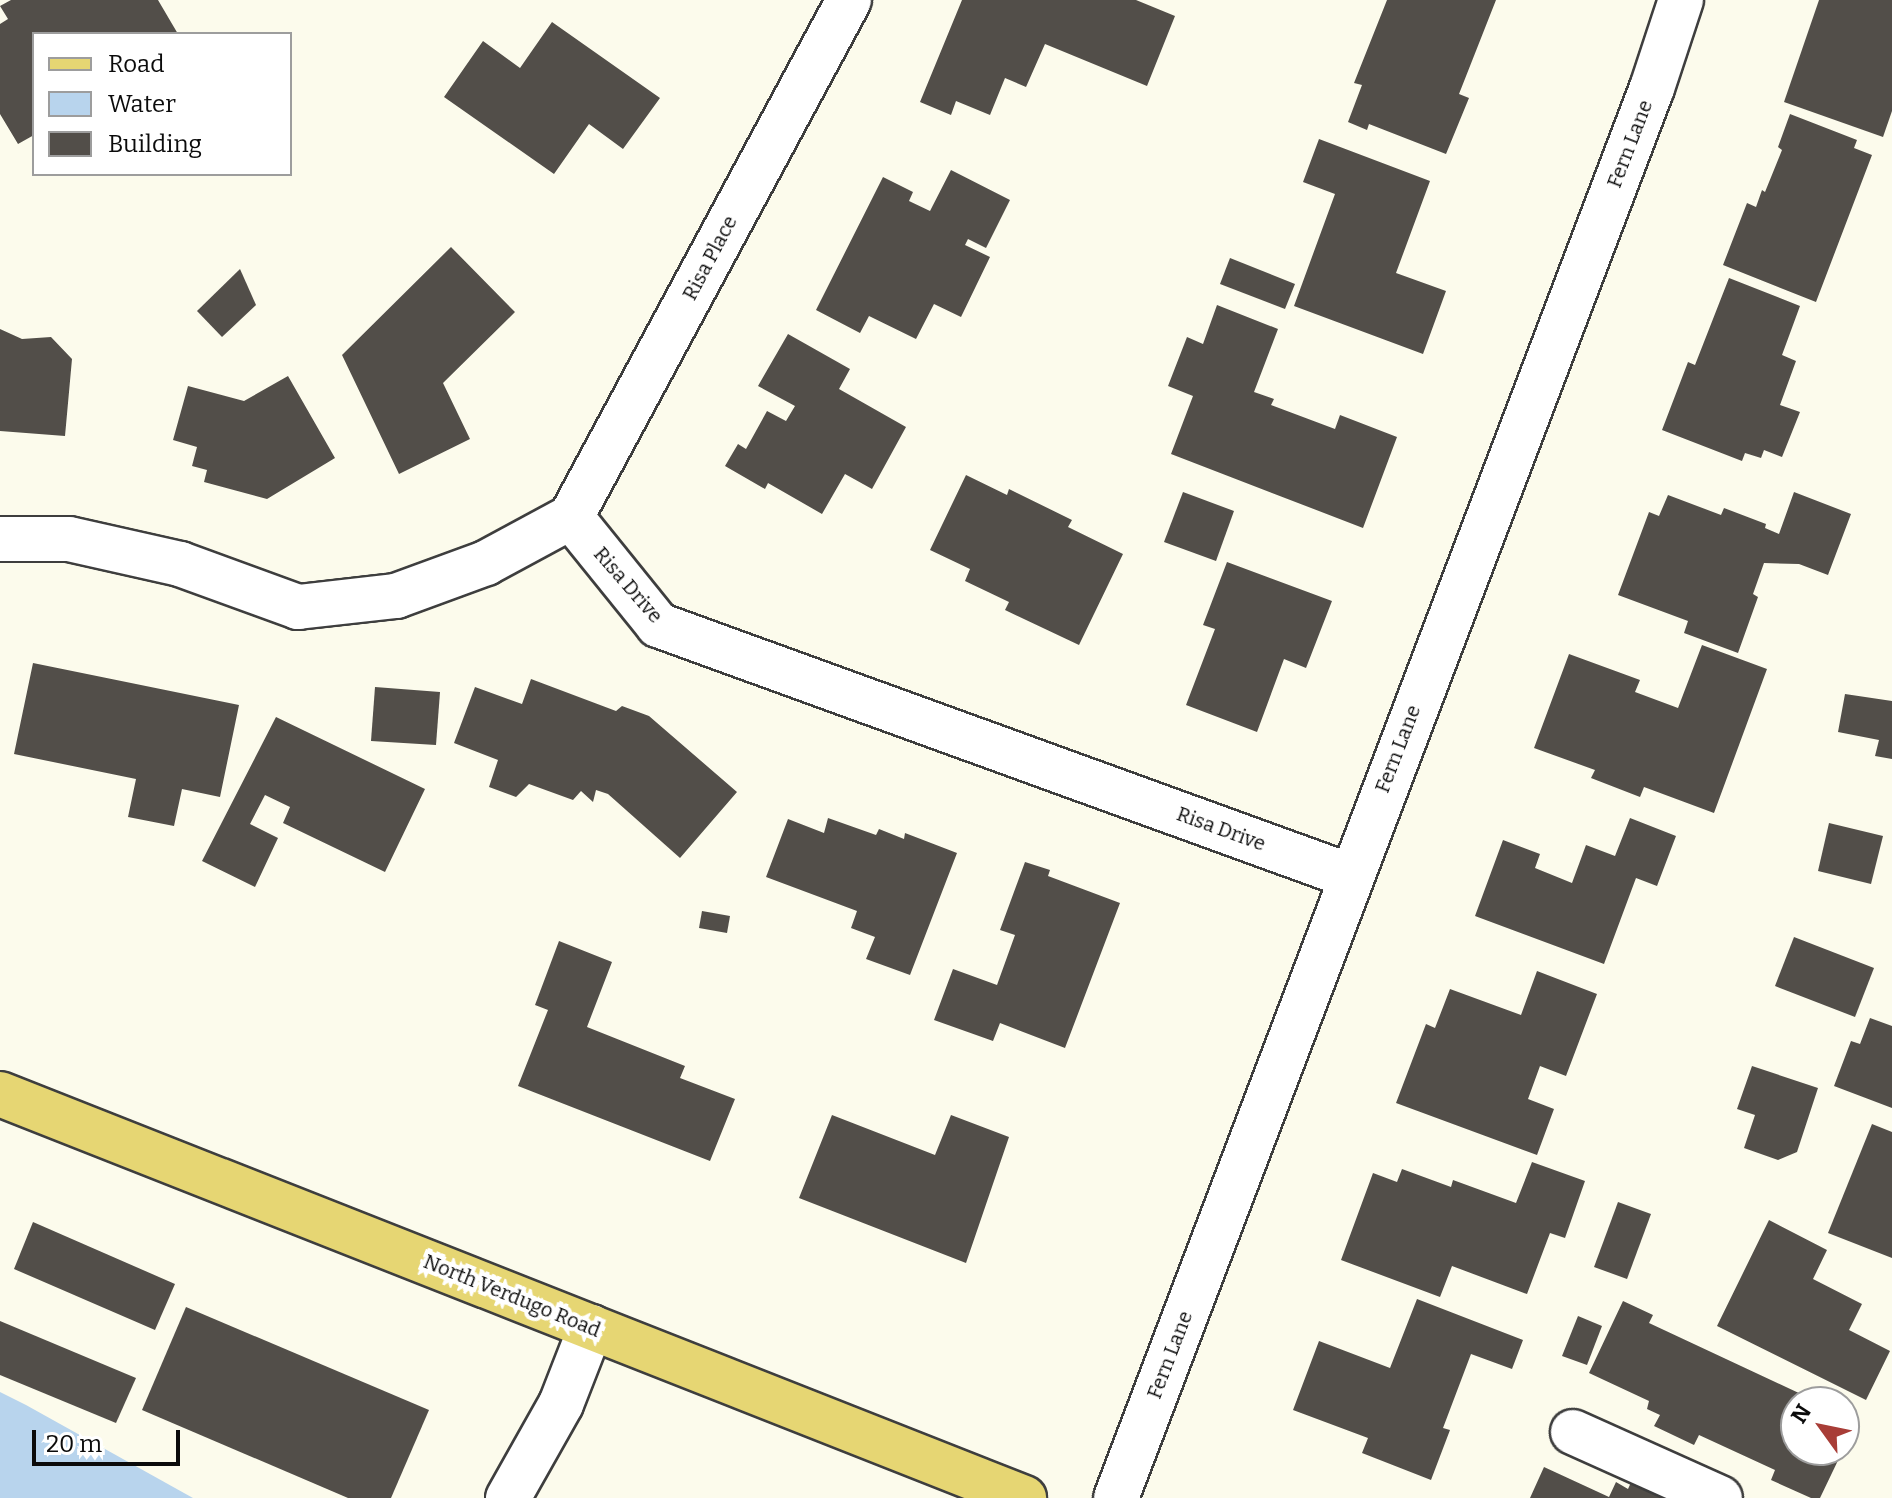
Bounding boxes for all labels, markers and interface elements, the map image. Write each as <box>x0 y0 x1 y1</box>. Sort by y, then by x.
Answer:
legend <box>32 32 292 176</box>
text: Road <box>108 50 164 78</box>
text: Water <box>108 90 176 118</box>
street label: Fern Lane <box>1602 97 1658 191</box>
text: Building <box>108 130 202 158</box>
street label: Risa Place <box>678 212 742 304</box>
street label: Risa Drive <box>589 542 667 628</box>
street label: Fern Lane <box>1370 702 1426 796</box>
street label: Risa Drive <box>1173 802 1269 856</box>
street label: North Verdugo Road <box>420 1250 604 1342</box>
street label: Fern Lane <box>1142 1308 1198 1402</box>
north arrow <box>1780 1386 1860 1466</box>
text: N <box>1785 1399 1817 1428</box>
scale bar <box>36 1414 184 1464</box>
text: 20 m <box>46 1430 102 1458</box>

